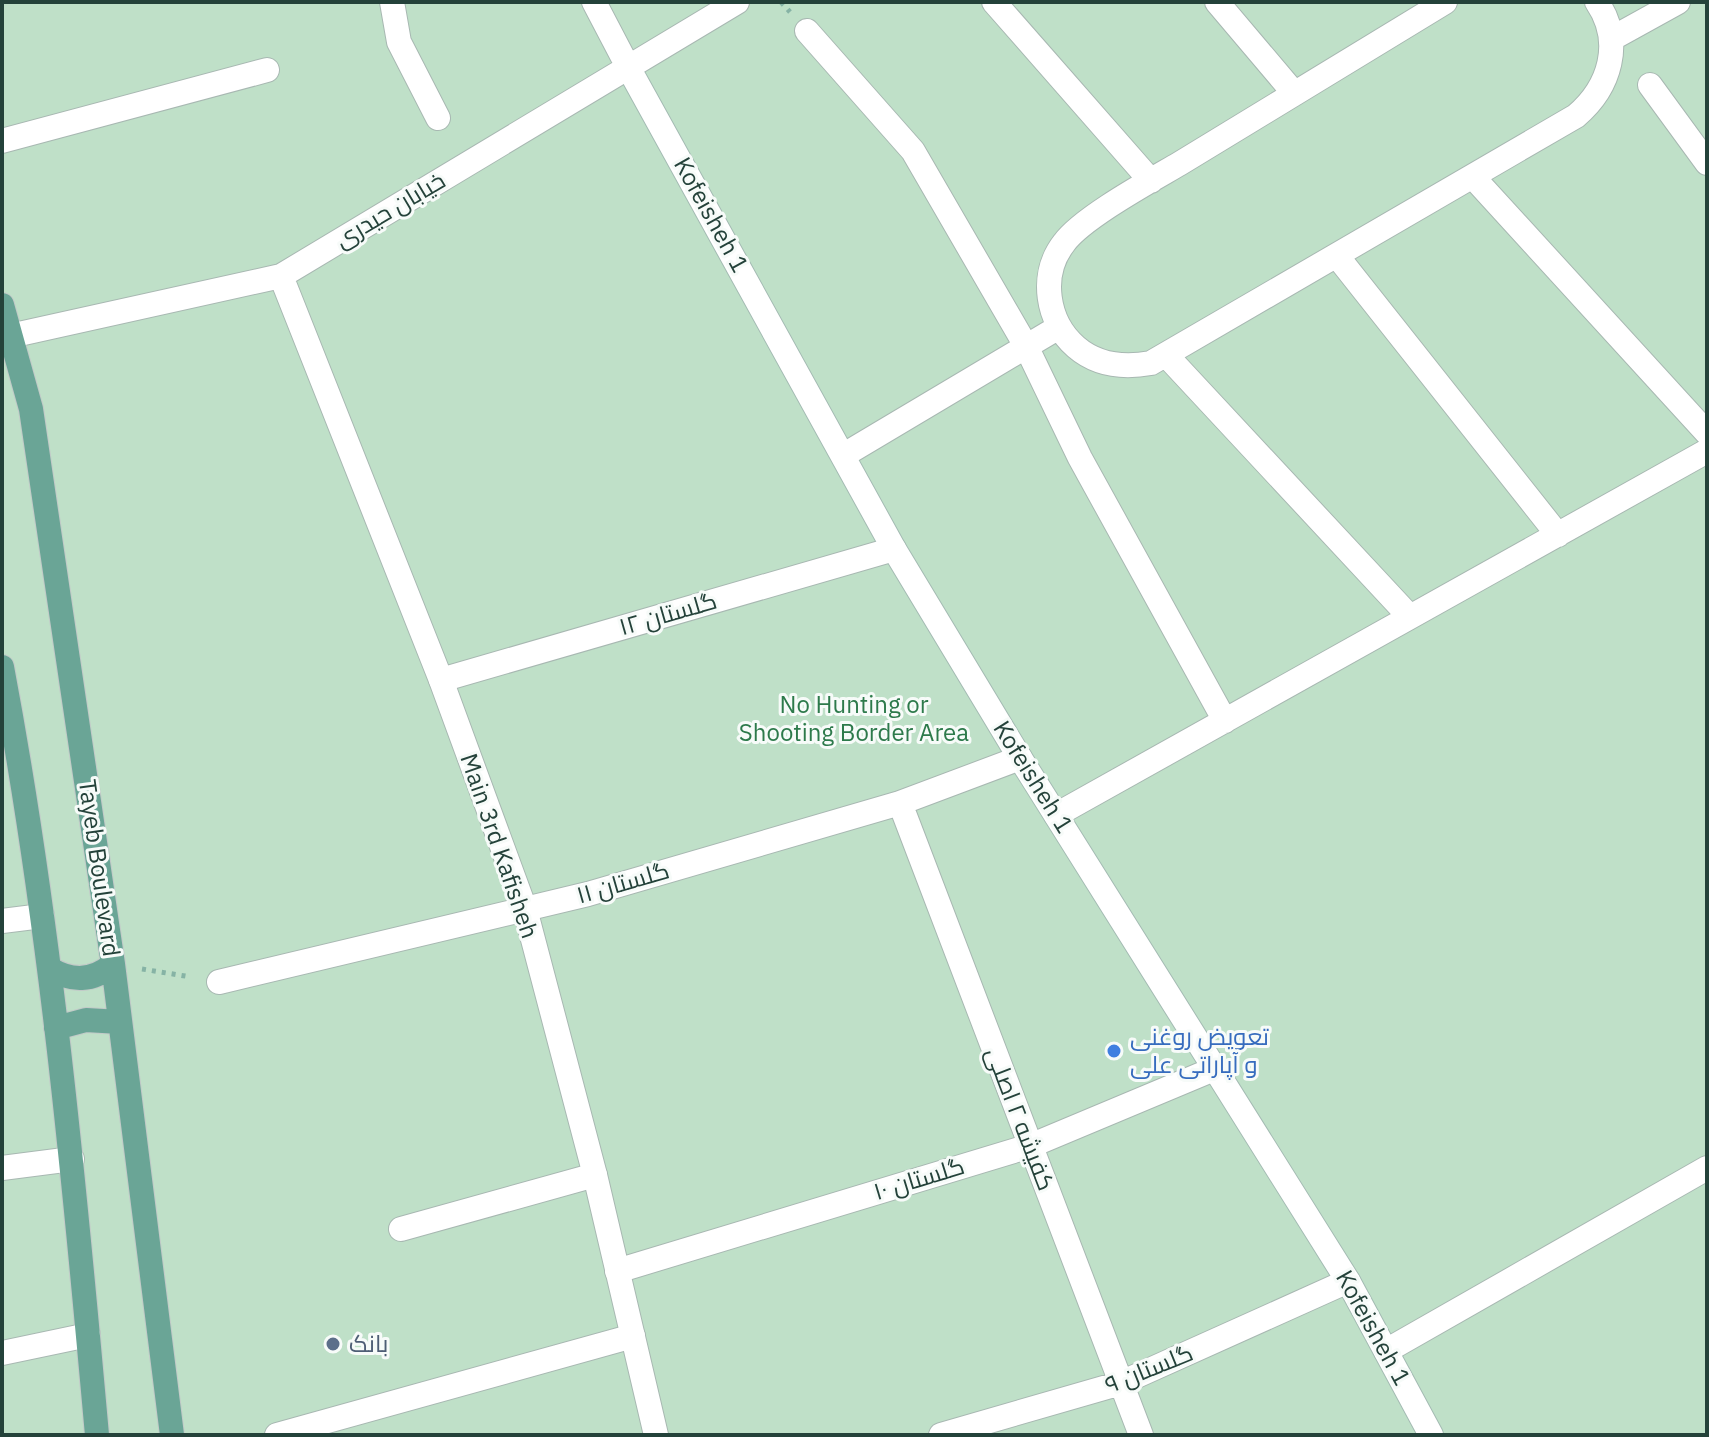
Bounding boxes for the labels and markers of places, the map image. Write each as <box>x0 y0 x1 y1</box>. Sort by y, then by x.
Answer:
place label: تعویض روغنی و آپاراتی علی <box>1130 1020 1269 1081</box>
marker: تعویض روغنی و آپاراتی علی <box>1105 1042 1123 1060</box>
place label: بانک <box>349 1327 389 1359</box>
marker: بانک <box>324 1335 342 1353</box>

